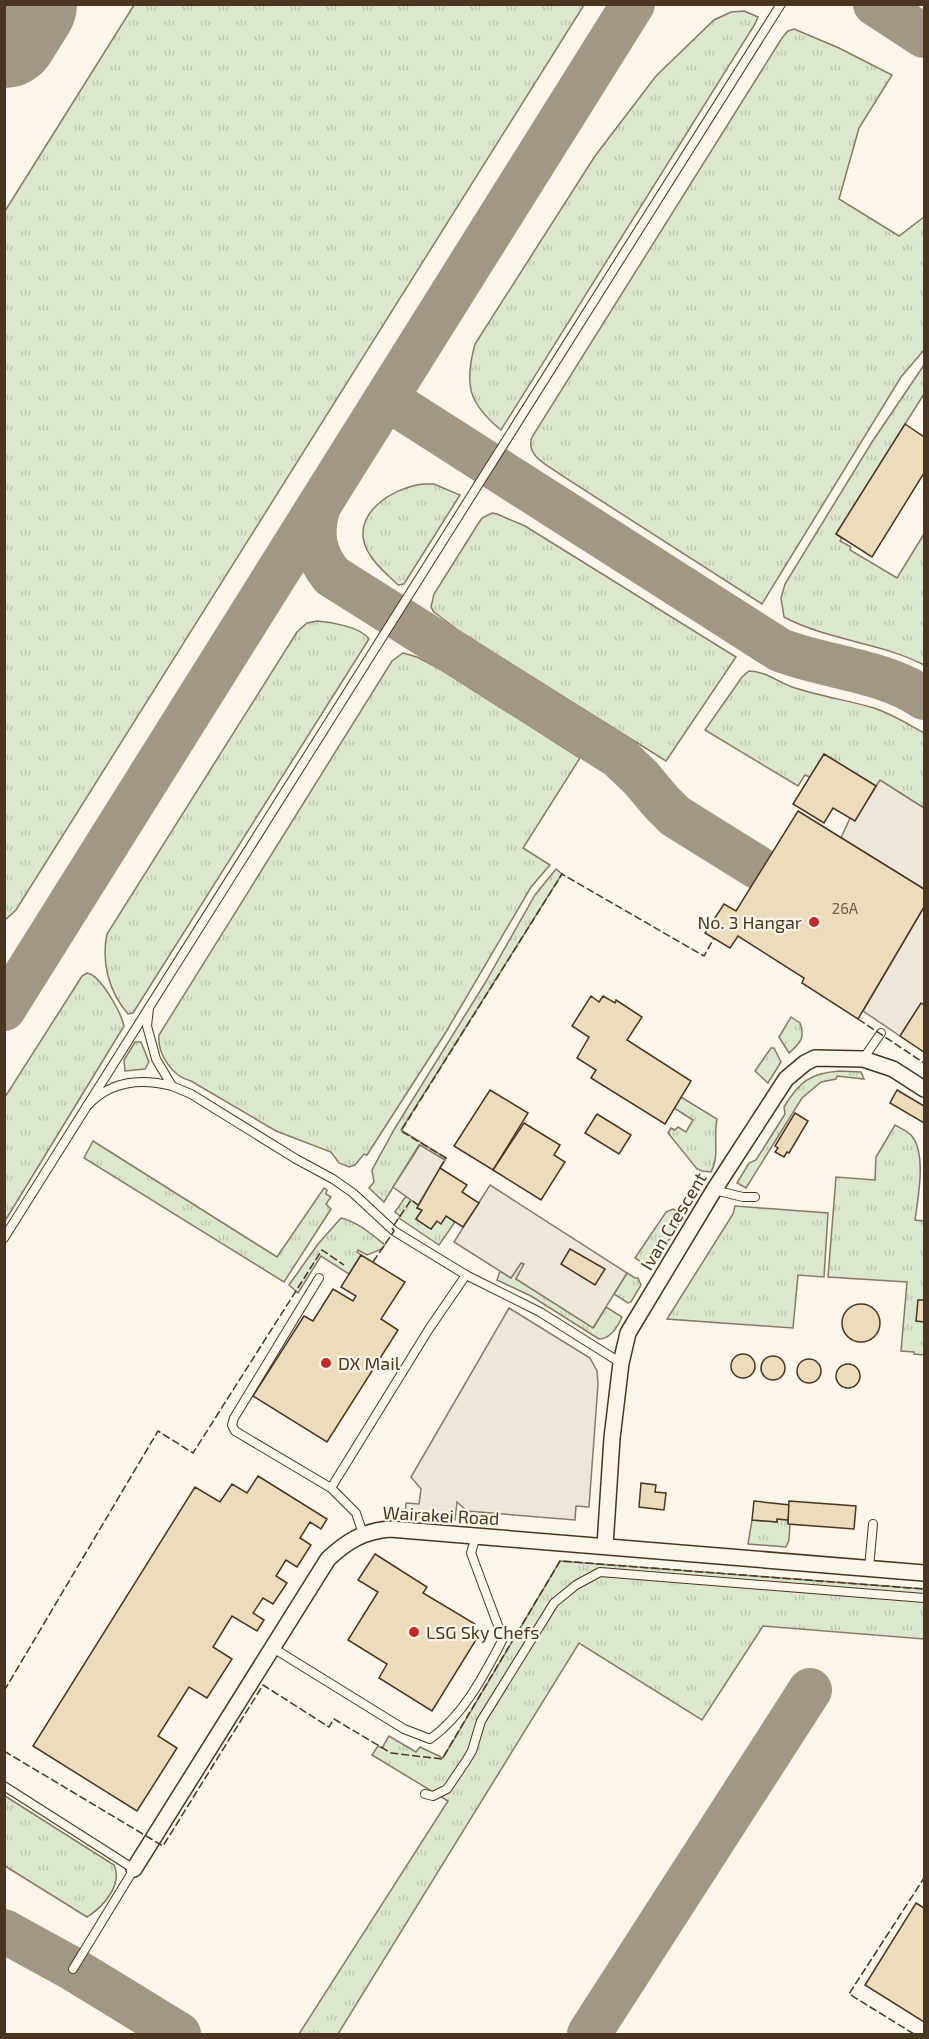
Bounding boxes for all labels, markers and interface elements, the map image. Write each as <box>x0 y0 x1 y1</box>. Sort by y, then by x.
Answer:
house number: 26A <box>832 899 859 917</box>
place label: No. 3 Hangar <box>698 911 802 933</box>
marker: No. 3 Hangar <box>807 915 821 929</box>
street label: Ivan Crescent <box>635 1168 711 1274</box>
place label: DX Mail <box>338 1352 401 1374</box>
marker: DX Mail <box>319 1356 333 1370</box>
street label: Wairakei Road <box>382 1501 500 1529</box>
place label: LSG Sky Chefs <box>426 1621 539 1643</box>
marker: LSG Sky Chefs <box>407 1625 421 1639</box>

